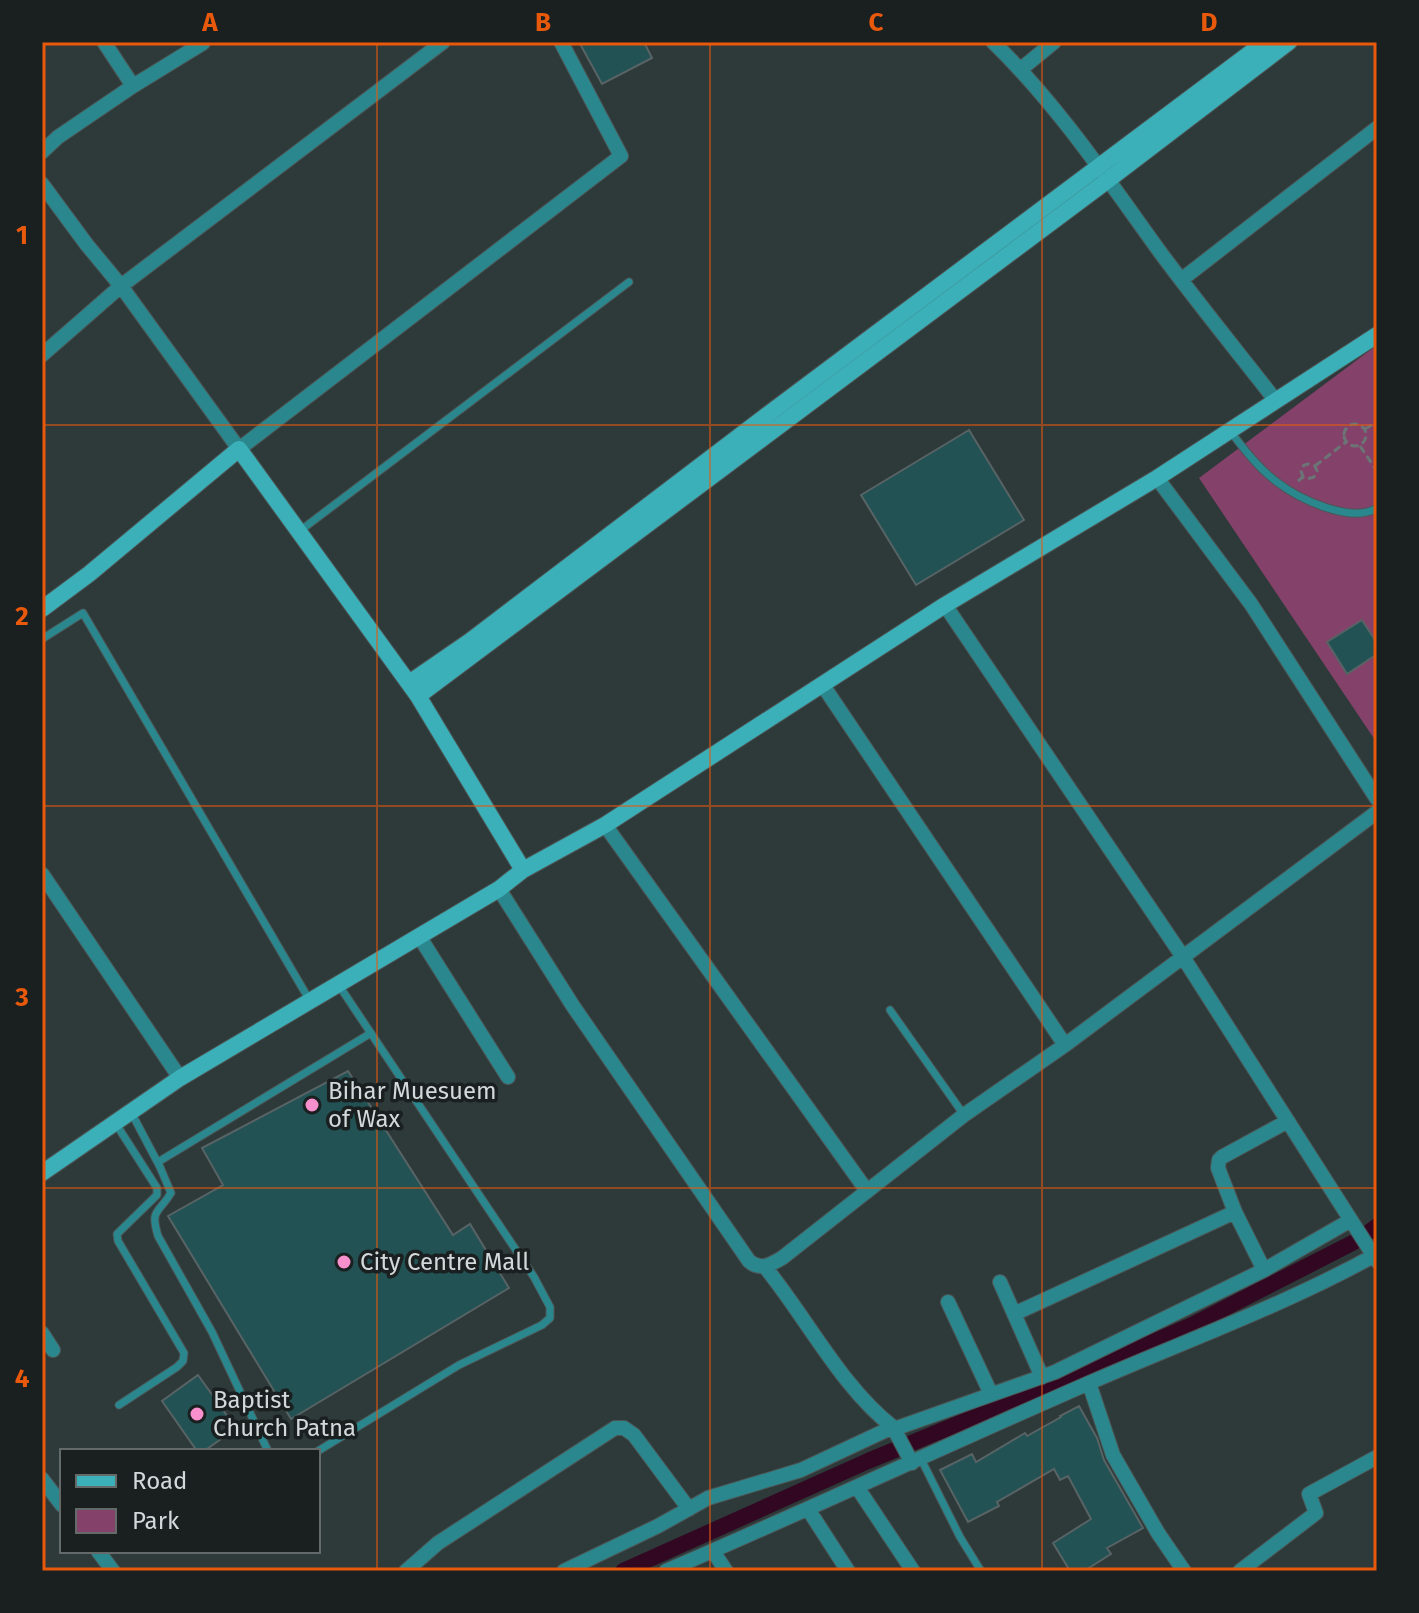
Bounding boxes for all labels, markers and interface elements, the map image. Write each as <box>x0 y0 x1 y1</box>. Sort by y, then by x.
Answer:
text: A <box>201 7 218 38</box>
text: B <box>535 7 551 38</box>
text: C <box>869 7 884 38</box>
text: D <box>1201 7 1218 38</box>
text: 1 <box>16 220 28 251</box>
text: 2 <box>15 601 29 632</box>
text: 3 <box>14 982 29 1013</box>
place label: Bihar Muesuem of Wax <box>328 1077 497 1133</box>
marker: Bihar Muesuem of Wax <box>303 1096 321 1114</box>
place label: City Centre Mall <box>360 1248 529 1276</box>
marker: City Centre Mall <box>335 1253 353 1271</box>
text: 4 <box>15 1363 30 1394</box>
place label: Baptist Church Patna <box>213 1386 356 1442</box>
marker: Baptist Church Patna <box>188 1405 206 1423</box>
legend <box>60 1449 320 1553</box>
text: Road <box>132 1467 187 1495</box>
text: Park <box>132 1507 180 1535</box>

